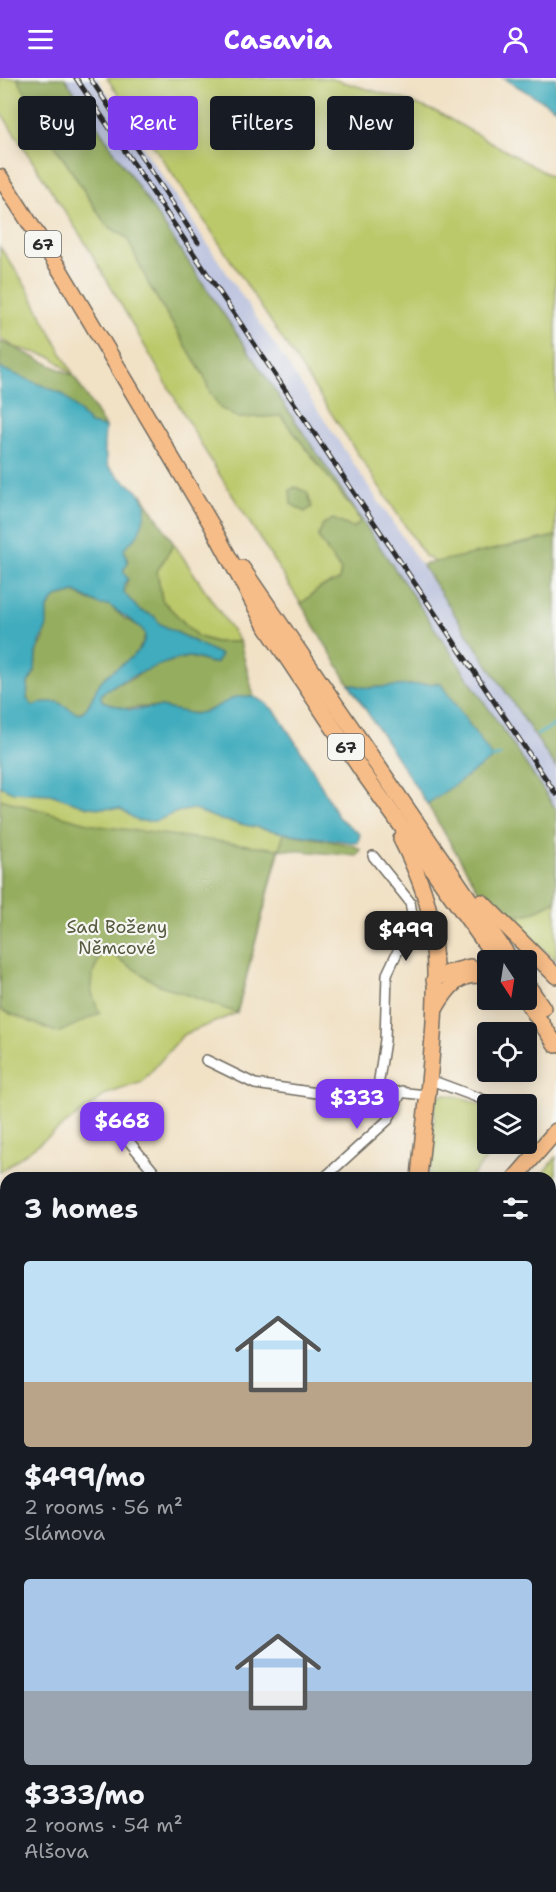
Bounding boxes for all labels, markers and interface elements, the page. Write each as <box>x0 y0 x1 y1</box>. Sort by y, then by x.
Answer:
text: Casavia <box>223 21 333 58</box>
icon: menu <box>24 23 57 56</box>
icon: person <box>499 23 532 56</box>
chip: Buy <box>18 96 96 150</box>
chip: Rent <box>108 96 198 150</box>
chip: Filters <box>210 96 315 150</box>
chip: New <box>327 96 414 150</box>
road number: 67 <box>25 231 61 257</box>
road number: 67 <box>328 734 364 760</box>
pin: $499 <box>370 911 442 962</box>
park label: Sad Boženy Němcové <box>67 915 167 960</box>
text: $499 <box>379 917 433 943</box>
north arrow <box>477 950 537 1010</box>
map controls <box>477 950 537 1154</box>
button: locate <box>477 1022 537 1082</box>
pin: $333 <box>321 1079 393 1130</box>
text: $333 <box>330 1085 384 1111</box>
button: layers <box>477 1094 537 1154</box>
pin: $668 <box>86 1102 158 1153</box>
text: $668 <box>94 1108 150 1134</box>
text: 3 homes <box>24 1191 138 1226</box>
icon: filters <box>499 1192 532 1225</box>
icon: home <box>224 1300 332 1408</box>
text: $499/mo <box>24 1459 146 1494</box>
text: 2 rooms · 56 m² <box>24 1494 183 1520</box>
text: Slámova <box>24 1520 105 1546</box>
icon: home <box>224 1618 332 1726</box>
text: $333/mo <box>24 1777 145 1812</box>
text: 2 rooms · 54 m² <box>24 1812 183 1838</box>
text: Alšova <box>24 1838 89 1864</box>

